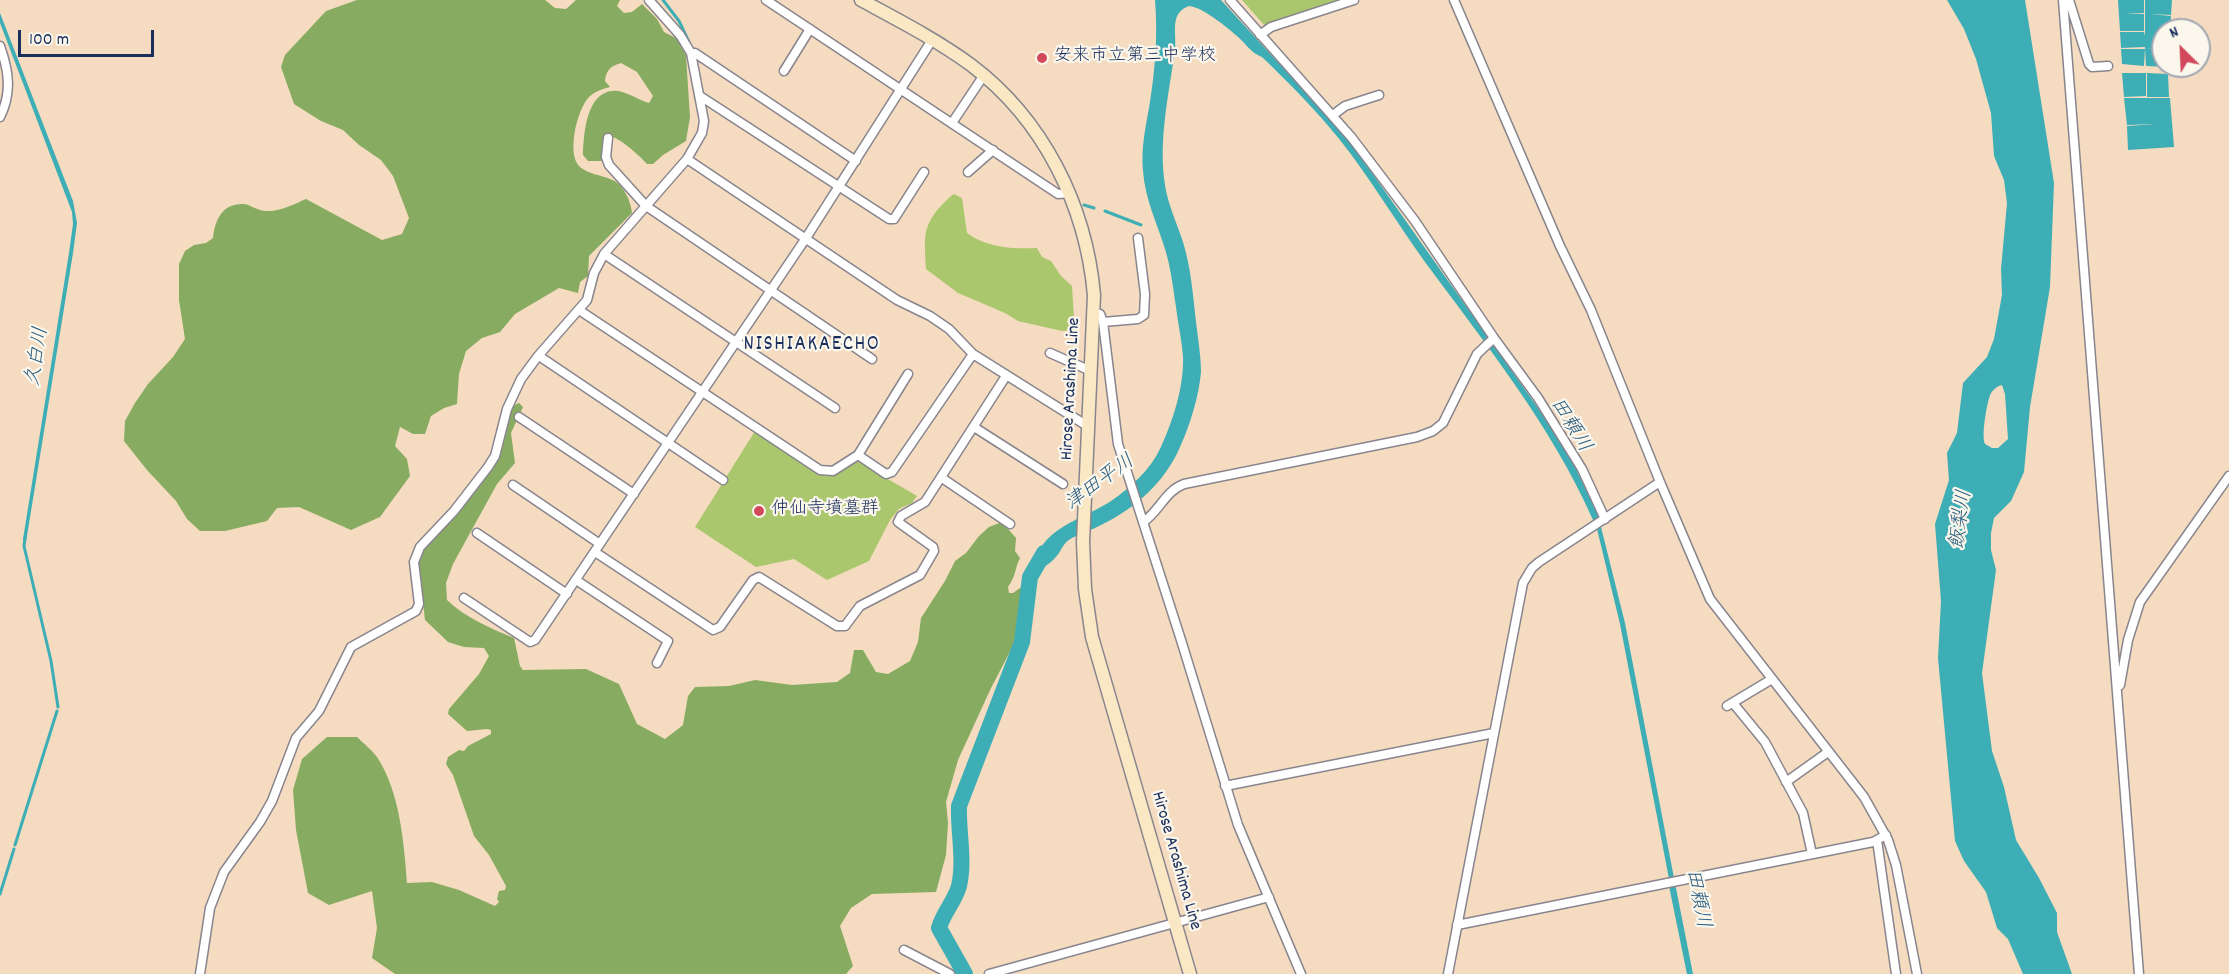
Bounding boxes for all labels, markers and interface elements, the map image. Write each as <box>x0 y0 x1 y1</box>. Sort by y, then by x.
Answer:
scale bar <box>21 18 158 56</box>
north arrow <box>2151 18 2211 78</box>
text: N <box>2166 21 2183 45</box>
text: 100 m <box>29 28 69 53</box>
place label: 安来市立第三中学校 <box>1054 47 1216 69</box>
marker: 安来市立第三中学校 <box>1035 51 1049 65</box>
street label: Hirose Arashima Line <box>1057 317 1087 461</box>
water label: 久白川 <box>22 325 56 389</box>
district label: NISHIAKAECHO <box>744 333 880 359</box>
water label: 田頼川 <box>1543 394 1595 458</box>
water label: 津田平川 <box>1062 451 1140 517</box>
water label: 飯梨川 <box>1947 489 1979 551</box>
place label: 仲仙寺墳墓群 <box>771 500 879 522</box>
marker: 仲仙寺墳墓群 <box>752 504 766 518</box>
street label: Hirose Arashima Line <box>1145 789 1205 933</box>
water label: 田頼川 <box>1678 867 1714 931</box>

